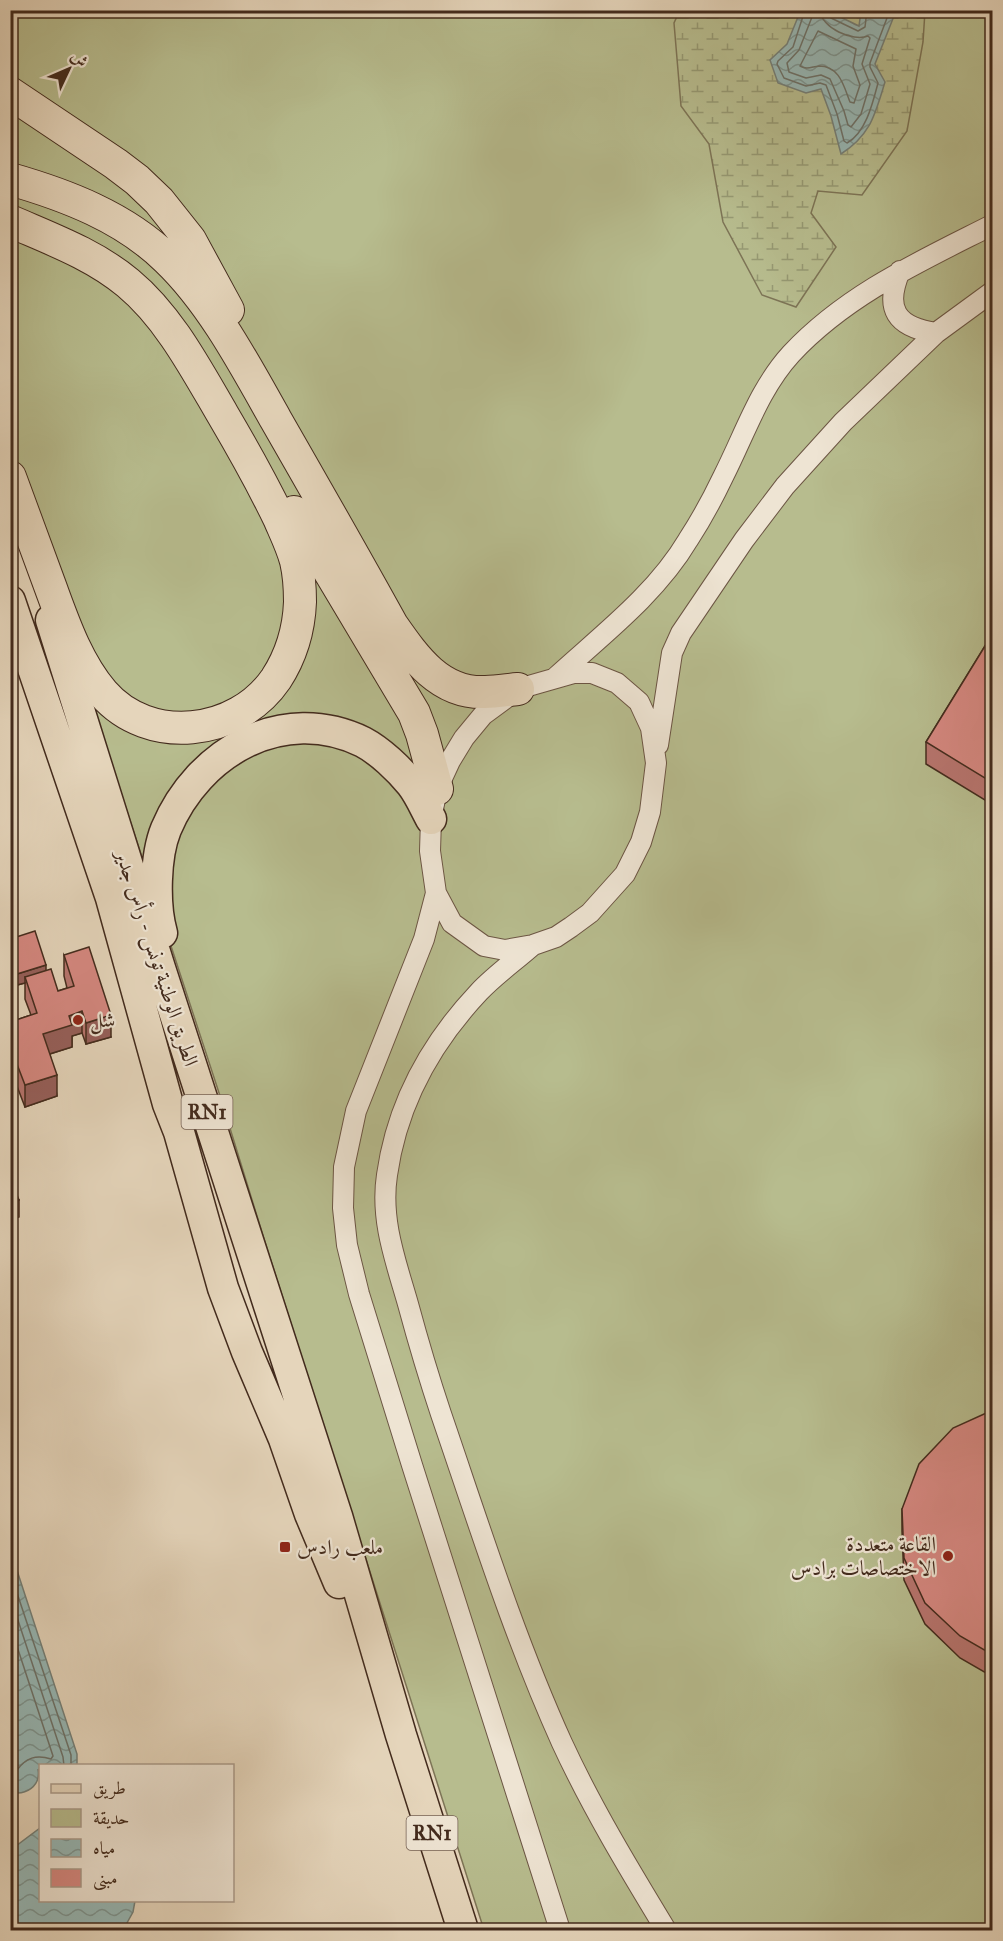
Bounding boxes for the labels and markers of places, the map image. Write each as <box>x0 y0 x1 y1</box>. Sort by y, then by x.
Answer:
place label: شل <box>90 1007 115 1035</box>
marker: شل <box>71 1013 85 1027</box>
place label: القاعة متعددة الاختصاصات برادس <box>791 1531 936 1581</box>
place label: ملعب رادس <box>297 1534 383 1561</box>
marker: ملعب رادس <box>278 1540 292 1554</box>
marker: القاعة متعددة الاختصاصات برادس <box>941 1549 955 1563</box>

